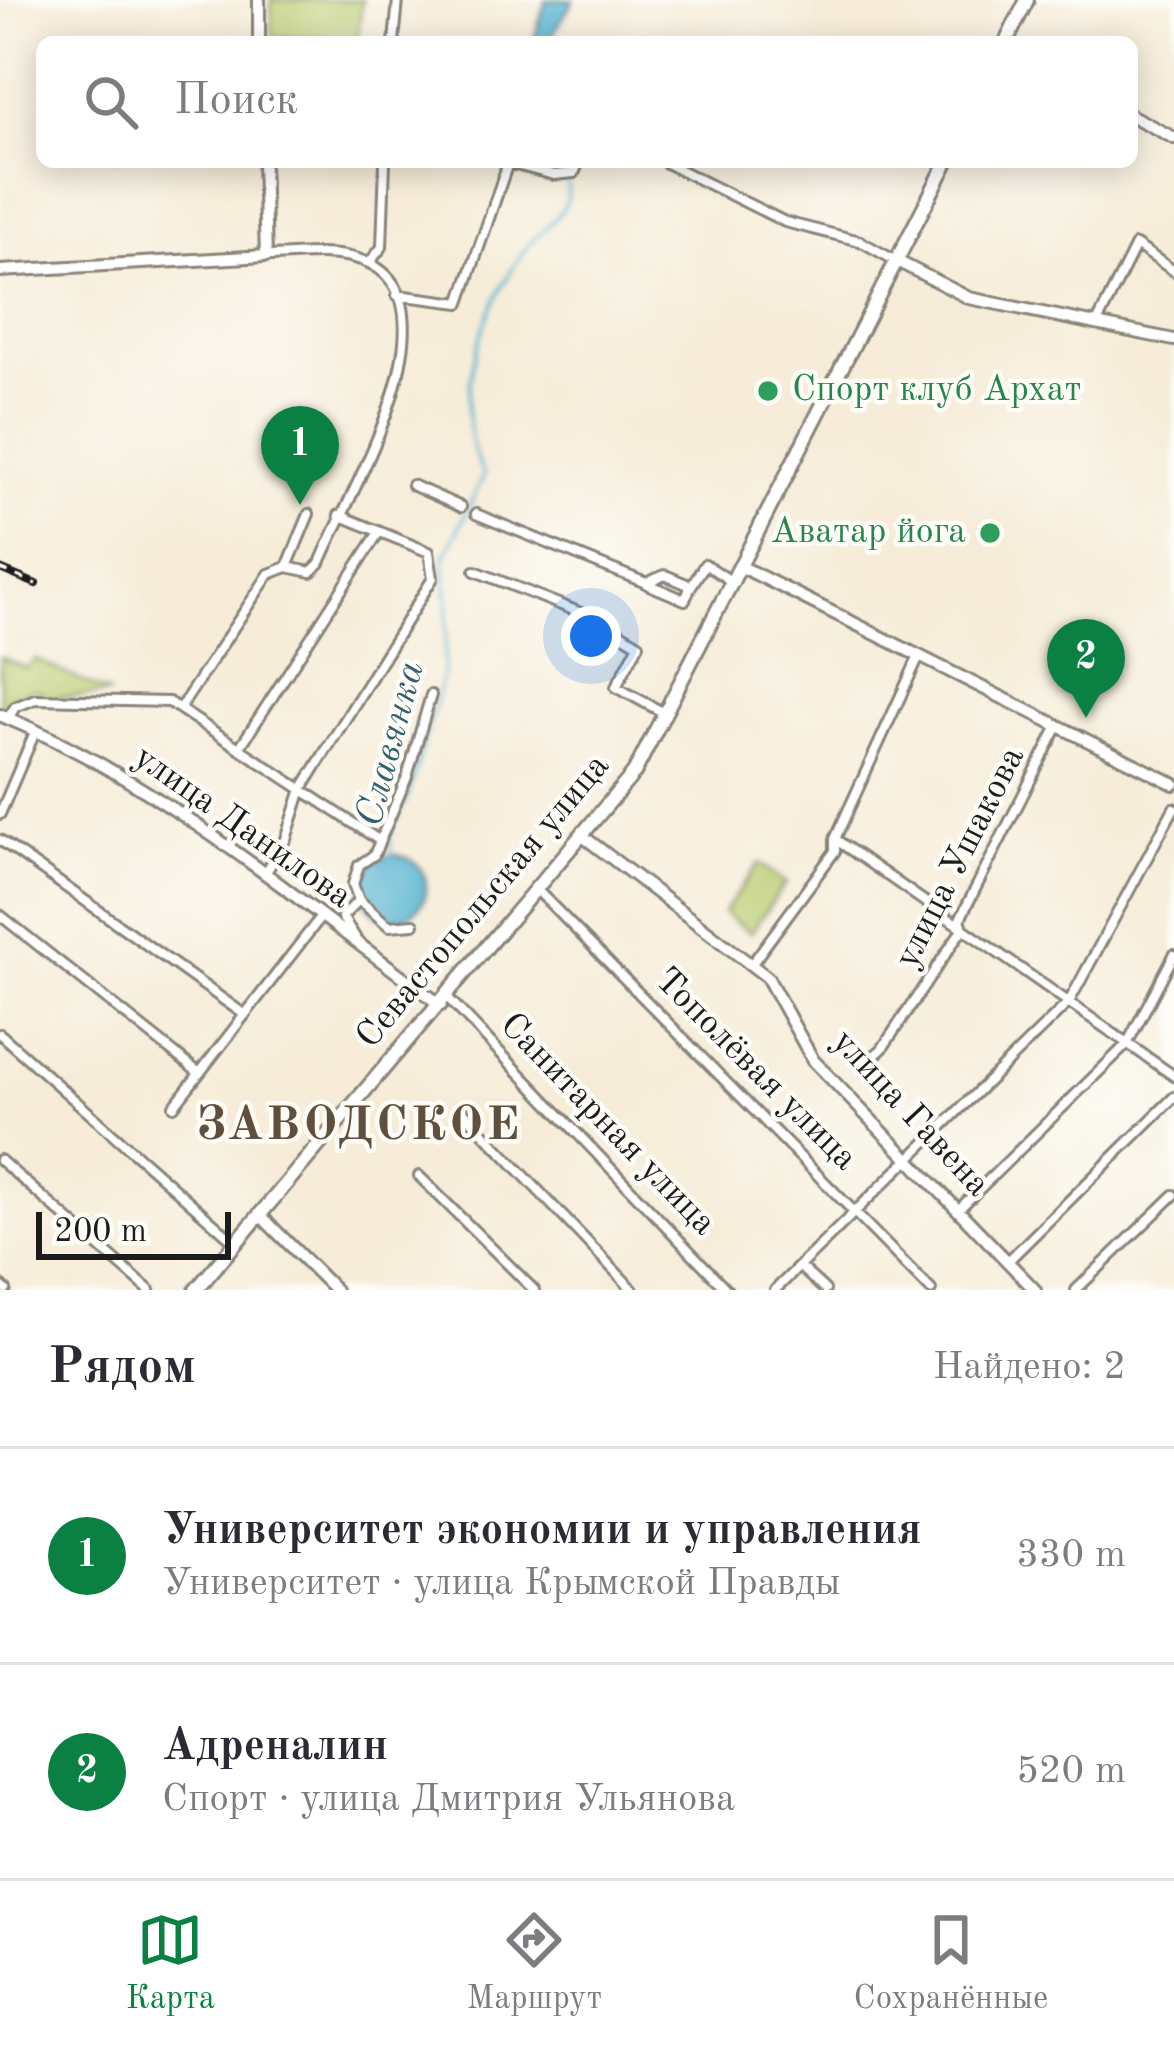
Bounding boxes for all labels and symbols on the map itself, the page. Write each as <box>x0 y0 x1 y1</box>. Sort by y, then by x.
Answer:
place label: Спорт клуб Архат <box>792 373 1081 409</box>
marker: Спорт клуб Архат <box>755 378 781 404</box>
pin: 1 <box>261 406 339 505</box>
place label: Аватар йога <box>770 515 966 551</box>
marker: Аватар йога <box>977 520 1003 546</box>
your location <box>561 606 621 666</box>
pin: 2 <box>1047 619 1125 718</box>
water label: Славянка <box>350 657 432 831</box>
street label: улица Данилова <box>127 740 358 916</box>
street label: улица Ушакова <box>890 741 1032 974</box>
street label: Севастопольская улица <box>351 748 617 1056</box>
street label: Тополёвая улица <box>647 962 863 1178</box>
street label: Санитарная улица <box>492 1007 722 1243</box>
street label: улица Гавена <box>824 1024 996 1204</box>
district label: ЗАВОДСКОЕ <box>196 1102 522 1150</box>
scale bar <box>36 1206 231 1259</box>

